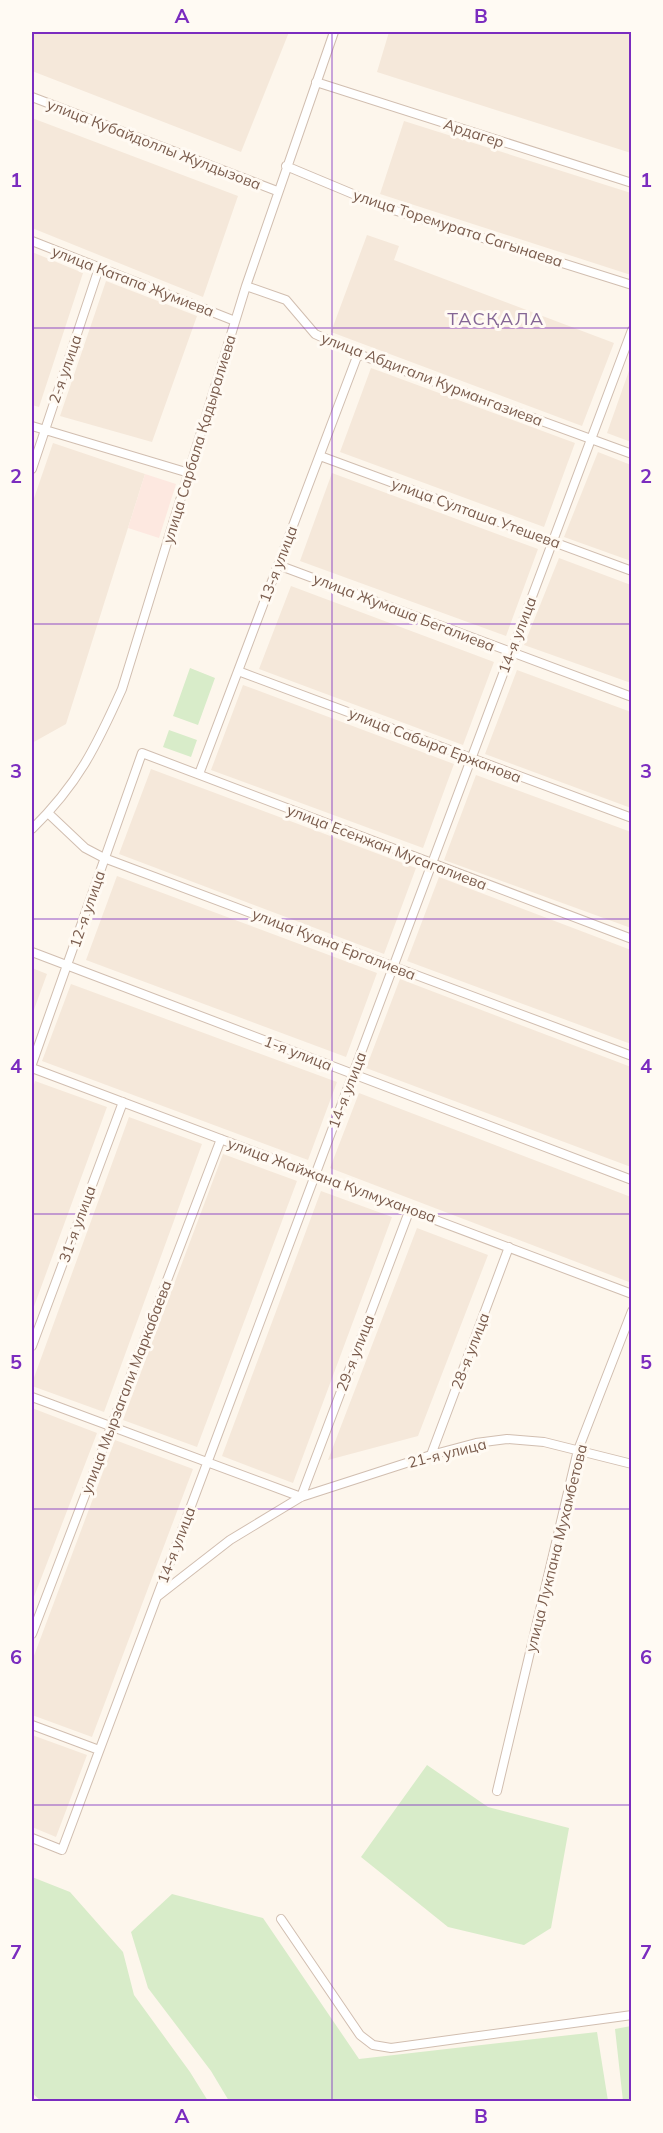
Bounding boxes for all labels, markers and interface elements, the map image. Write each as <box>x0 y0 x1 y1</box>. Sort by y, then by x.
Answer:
text: A <box>175 3 190 28</box>
text: B <box>474 3 488 28</box>
street label: улица Кубайдоллы Жулдызова <box>44 94 264 194</box>
street label: Ардагер <box>441 114 507 152</box>
text: 1 <box>10 167 22 192</box>
text: 1 <box>640 167 652 192</box>
street label: улица Торемурата Сагынаева <box>351 185 565 271</box>
street label: улица Катапа Жумиева <box>49 241 217 321</box>
district label: ТАСҚАЛА <box>447 307 545 330</box>
street label: улица Абдигали Курмангазиева <box>319 328 545 430</box>
street label: 2-я улица <box>44 332 86 406</box>
street label: улица Сарбала Қадыралиева <box>158 332 240 546</box>
text: 2 <box>10 463 22 488</box>
text: 2 <box>640 463 652 488</box>
street label: улица Султаша Утешева <box>389 474 563 552</box>
street label: 13-я улица <box>255 523 301 605</box>
street label: улица Жумаша Бегалиева <box>311 569 497 655</box>
street label: 14-я улица <box>494 594 540 676</box>
street label: улица Сабыра Ержанова <box>346 703 524 787</box>
text: 3 <box>10 758 22 783</box>
text: 3 <box>640 758 652 783</box>
street label: улица Есенжан Мусагалиева <box>284 800 490 894</box>
street label: 12-я улица <box>65 868 109 950</box>
street label: улица Куана Ергалиева <box>250 904 418 984</box>
street label: 1-я улица <box>261 1031 335 1075</box>
street label: 14-я улица <box>324 1049 370 1131</box>
text: 4 <box>10 1053 22 1078</box>
text: 4 <box>640 1053 652 1078</box>
street label: улица Жайжана Кулмуханова <box>225 1133 439 1227</box>
street label: 31-я улица <box>54 1183 100 1265</box>
street label: улица Мырзагали Маркабаева <box>76 1278 176 1496</box>
street label: 28-я улица <box>447 1310 493 1392</box>
street label: 29-я улица <box>332 1312 378 1394</box>
text: 5 <box>10 1349 22 1374</box>
text: 5 <box>640 1349 652 1374</box>
street label: 21-я улица <box>406 1434 488 1472</box>
street label: улица Лукпана Мухамбетова <box>521 1442 591 1654</box>
street label: 14-я улица <box>153 1504 199 1586</box>
text: 6 <box>10 1644 22 1669</box>
text: 6 <box>640 1644 652 1669</box>
text: 7 <box>10 1939 22 1964</box>
text: 7 <box>640 1939 652 1964</box>
text: A <box>175 2103 190 2128</box>
text: B <box>474 2103 488 2128</box>

